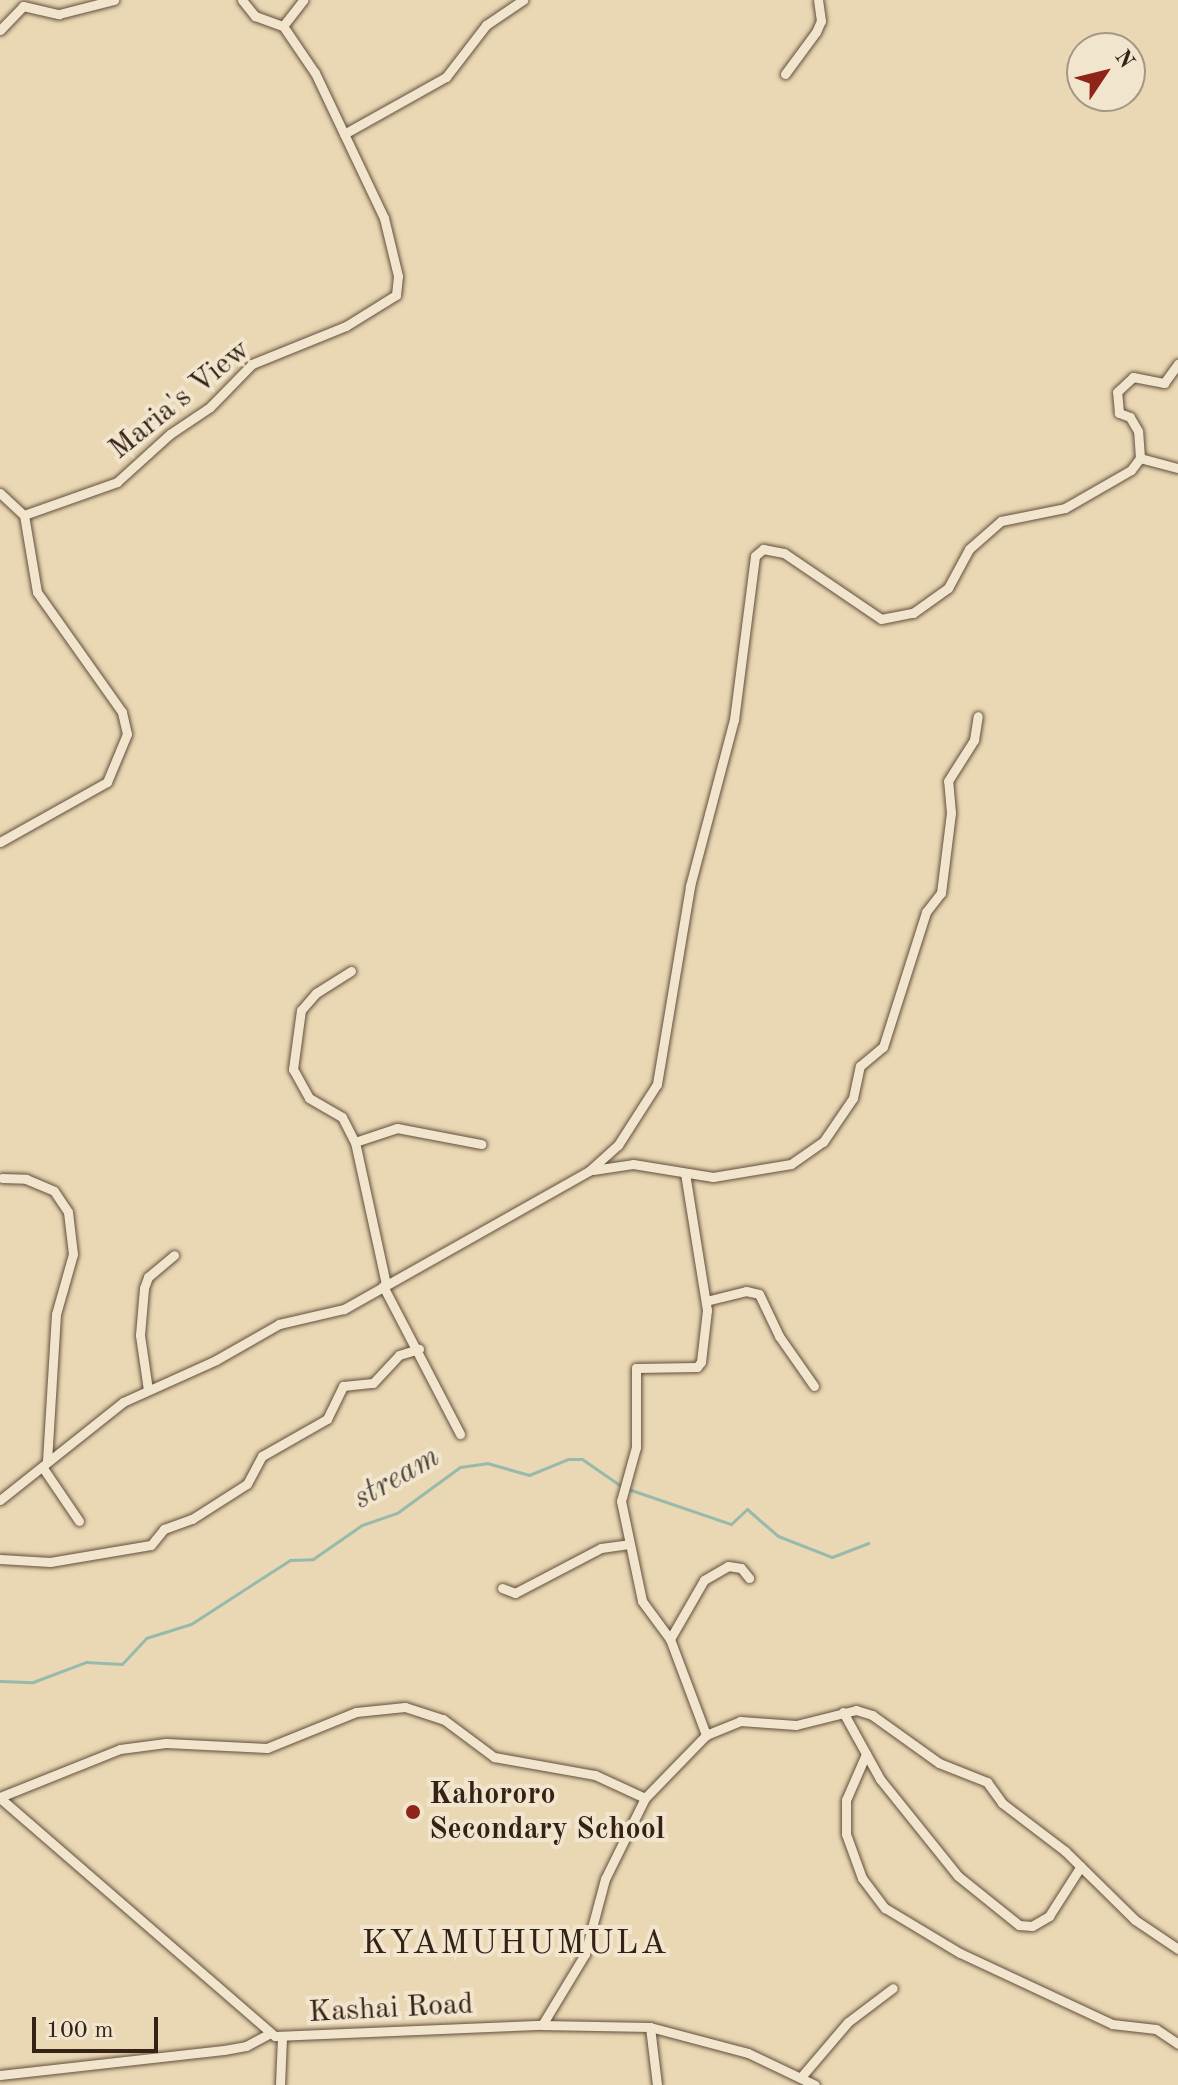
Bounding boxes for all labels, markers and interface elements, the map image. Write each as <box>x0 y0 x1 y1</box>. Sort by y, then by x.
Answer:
north arrow <box>1066 32 1146 112</box>
text: N <box>1110 46 1138 73</box>
street label: Maria's View <box>102 332 258 468</box>
water label: stream <box>347 1439 447 1519</box>
place label: Kahororo Secondary School <box>429 1777 665 1848</box>
marker: Kahororo Secondary School <box>404 1803 422 1821</box>
district label: KYAMUHUMULA <box>362 1925 668 1965</box>
street label: Kashai Road <box>308 1987 474 2031</box>
scale bar <box>36 2001 162 2051</box>
text: 100 m <box>46 2019 114 2043</box>

